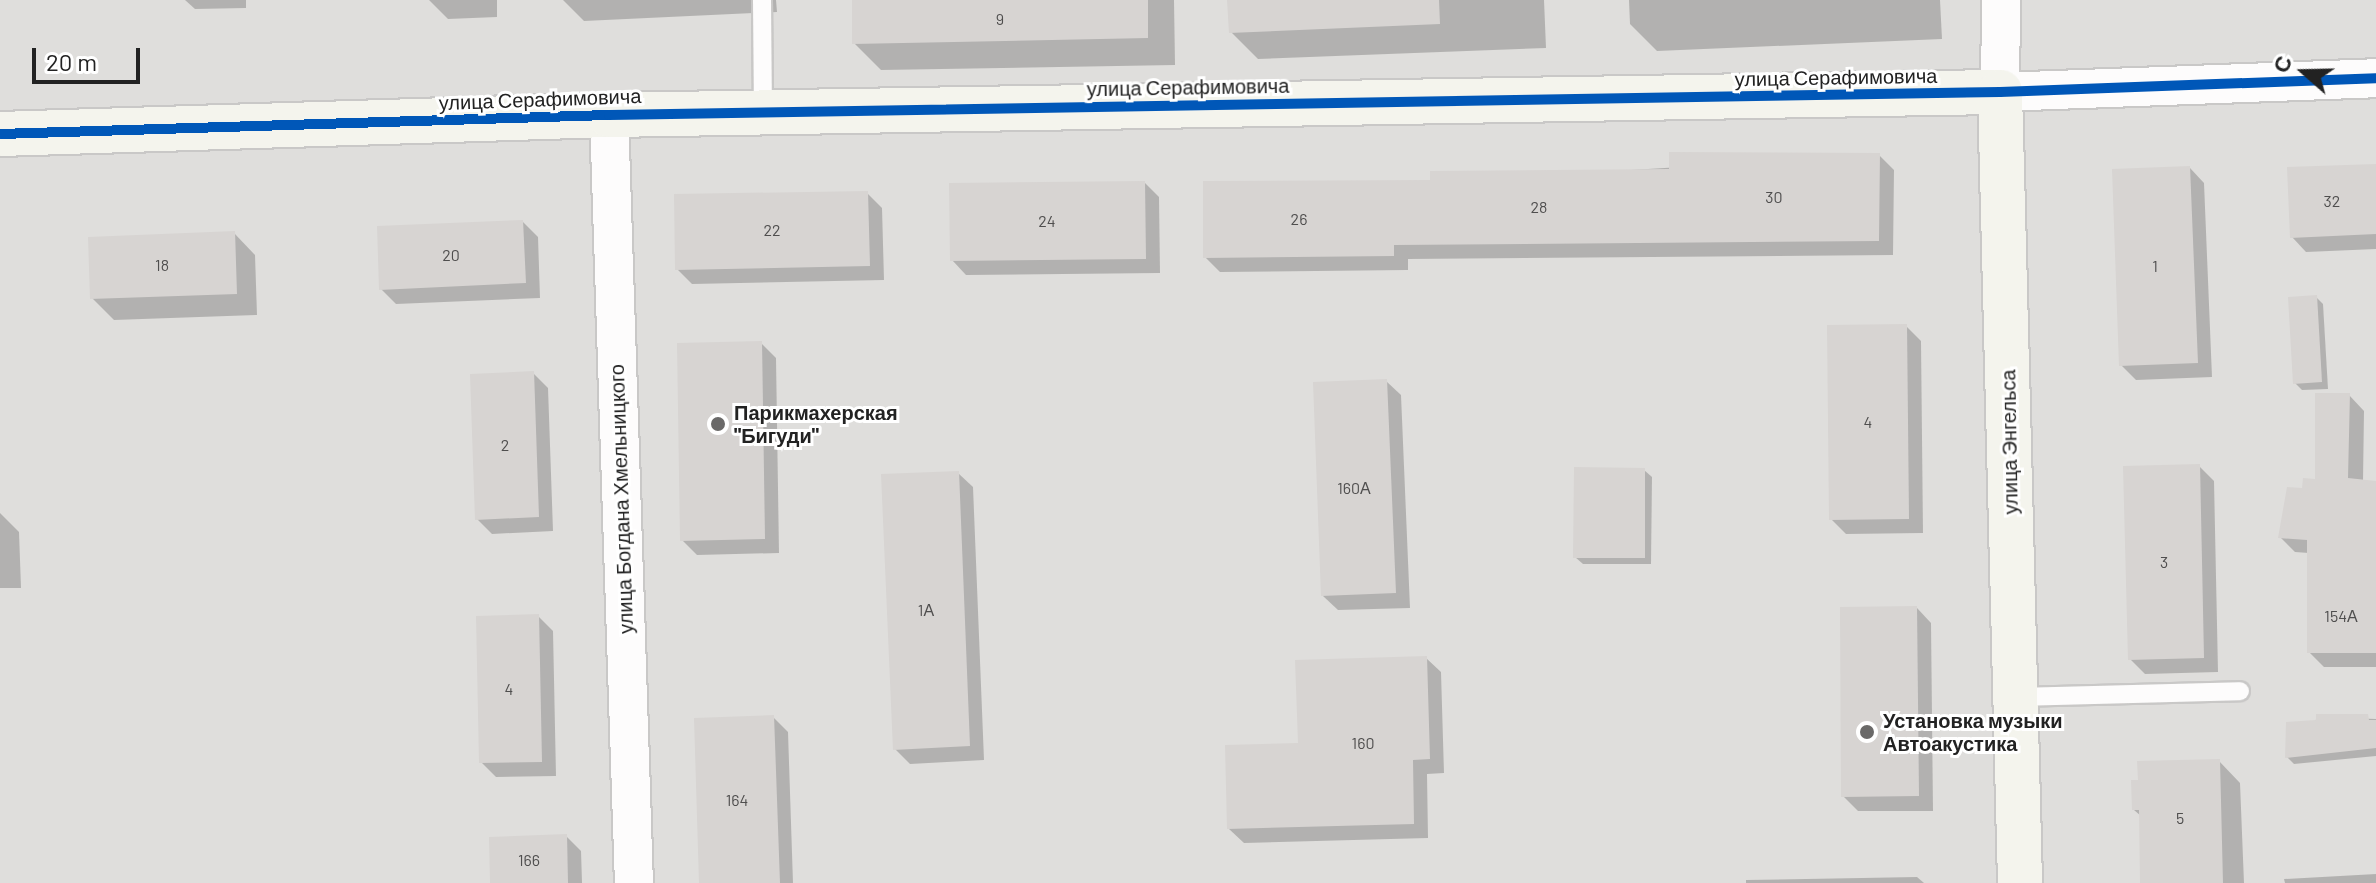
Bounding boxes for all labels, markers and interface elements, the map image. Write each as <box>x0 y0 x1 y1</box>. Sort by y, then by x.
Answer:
house number: 9 <box>996 9 1004 29</box>
scale bar <box>36 32 144 82</box>
north arrow <box>2264 32 2344 112</box>
text: 20 m <box>46 47 97 76</box>
text: С <box>2267 52 2296 76</box>
street label: улица Серафимовича <box>1734 63 1938 91</box>
street label: улица Серафимовича <box>1086 73 1290 101</box>
street label: улица Серафимовича <box>438 83 642 115</box>
house number: 30 <box>1765 187 1783 207</box>
house number: 32 <box>2324 191 2340 211</box>
house number: 28 <box>1531 197 1547 217</box>
house number: 26 <box>1291 209 1307 229</box>
house number: 24 <box>1038 211 1056 231</box>
house number: 22 <box>763 220 781 240</box>
house number: 20 <box>442 245 460 265</box>
house number: 18 <box>155 255 169 275</box>
house number: 1 <box>2152 256 2158 276</box>
street label: улица Богдана Хмельницкого <box>604 364 638 634</box>
street label: улица Энгельса <box>1996 369 2022 515</box>
place label: Парикмахерская "Бигуди" <box>734 400 898 447</box>
house number: 4 <box>1864 412 1872 432</box>
marker: Парикмахерская "Бигуди" <box>709 415 727 433</box>
house number: 2 <box>501 435 509 455</box>
house number: 160А <box>1337 478 1371 498</box>
house number: 3 <box>2160 552 2168 572</box>
house number: 1А <box>918 600 934 620</box>
house number: 154А <box>2324 606 2358 626</box>
house number: 4 <box>505 679 513 699</box>
place label: Установка музыки Автоакустика <box>1883 708 2063 755</box>
marker: Установка музыки Автоакустика <box>1858 723 1876 741</box>
house number: 160 <box>1352 733 1374 753</box>
house number: 164 <box>726 790 748 810</box>
house number: 5 <box>2176 808 2184 828</box>
house number: 166 <box>518 850 540 870</box>

